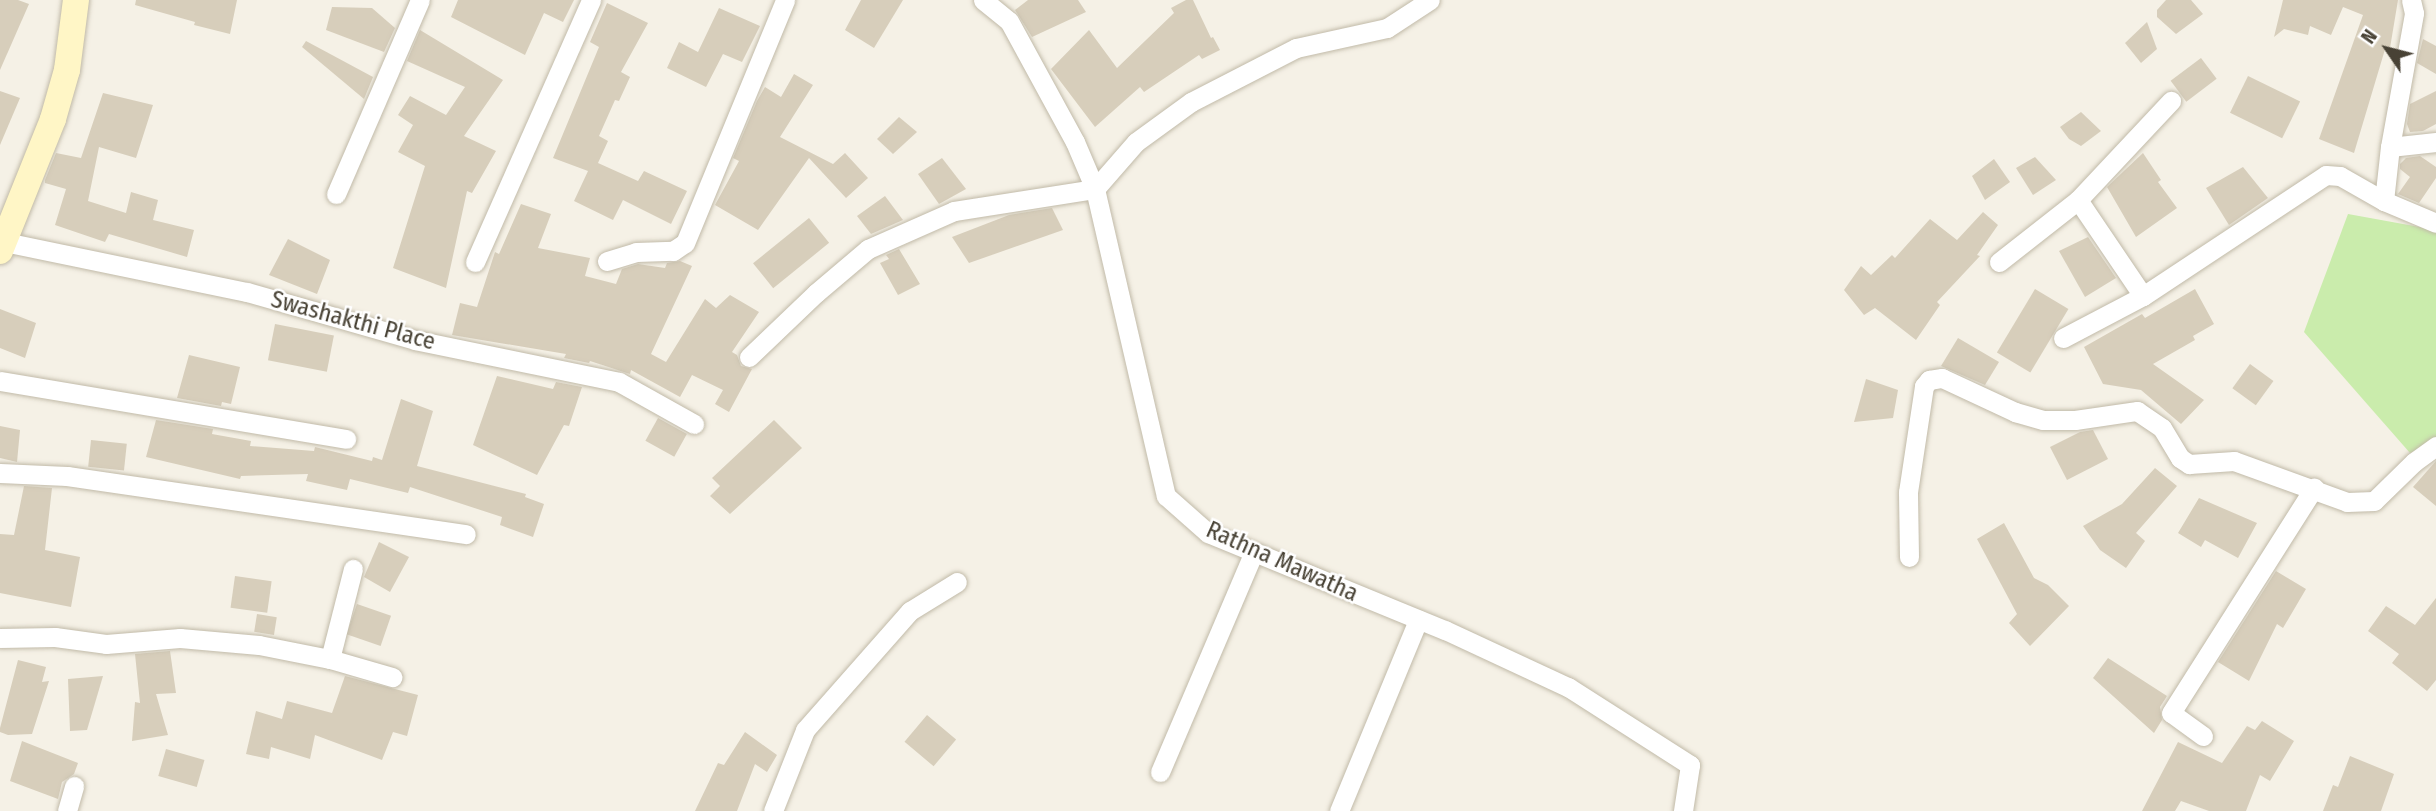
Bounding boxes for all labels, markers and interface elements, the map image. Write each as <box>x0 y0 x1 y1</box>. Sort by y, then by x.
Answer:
north arrow <box>2352 14 2422 84</box>
text: N <box>2357 25 2382 48</box>
street label: Swashakthi Place <box>268 285 438 357</box>
street label: Rathna Mawatha <box>1202 516 1362 608</box>

